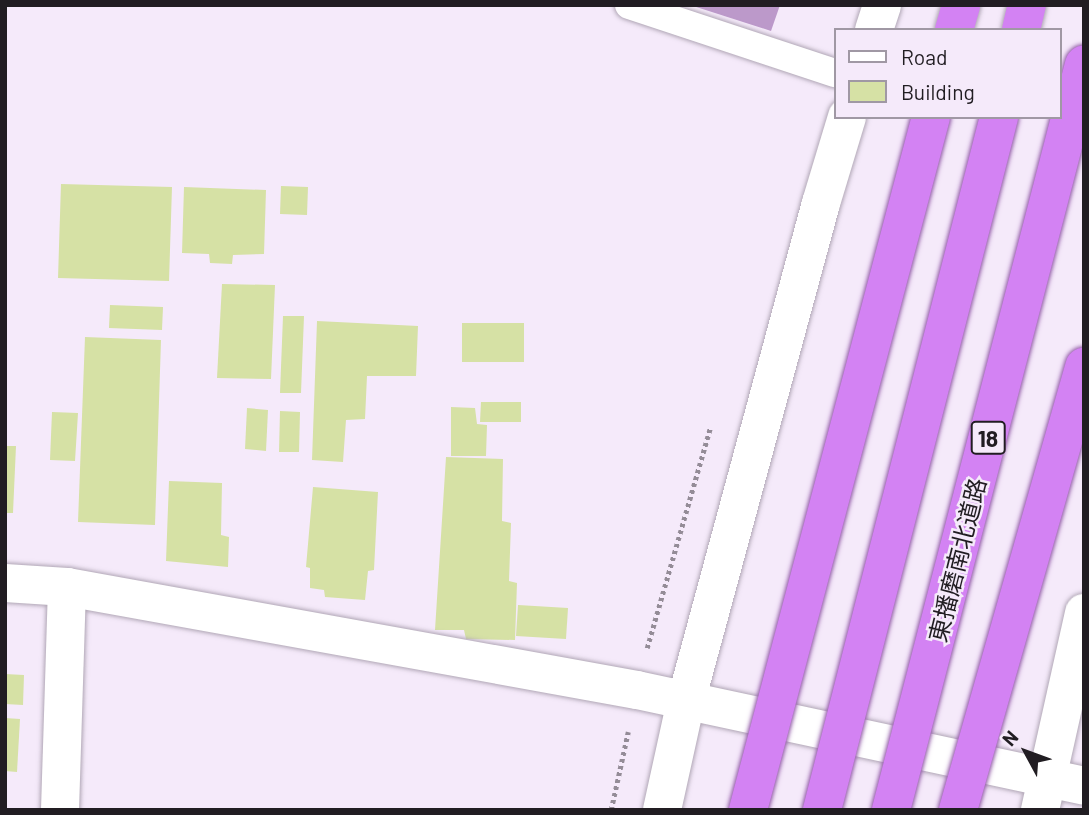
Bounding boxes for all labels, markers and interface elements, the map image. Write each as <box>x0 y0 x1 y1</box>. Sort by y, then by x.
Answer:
legend <box>834 28 1061 119</box>
text: Road <box>901 44 947 69</box>
text: Building <box>901 79 975 104</box>
road number: 18 <box>970 418 1006 458</box>
street label: 東播磨南北道路 <box>923 475 991 645</box>
north arrow <box>991 717 1061 787</box>
text: N <box>997 726 1023 750</box>

